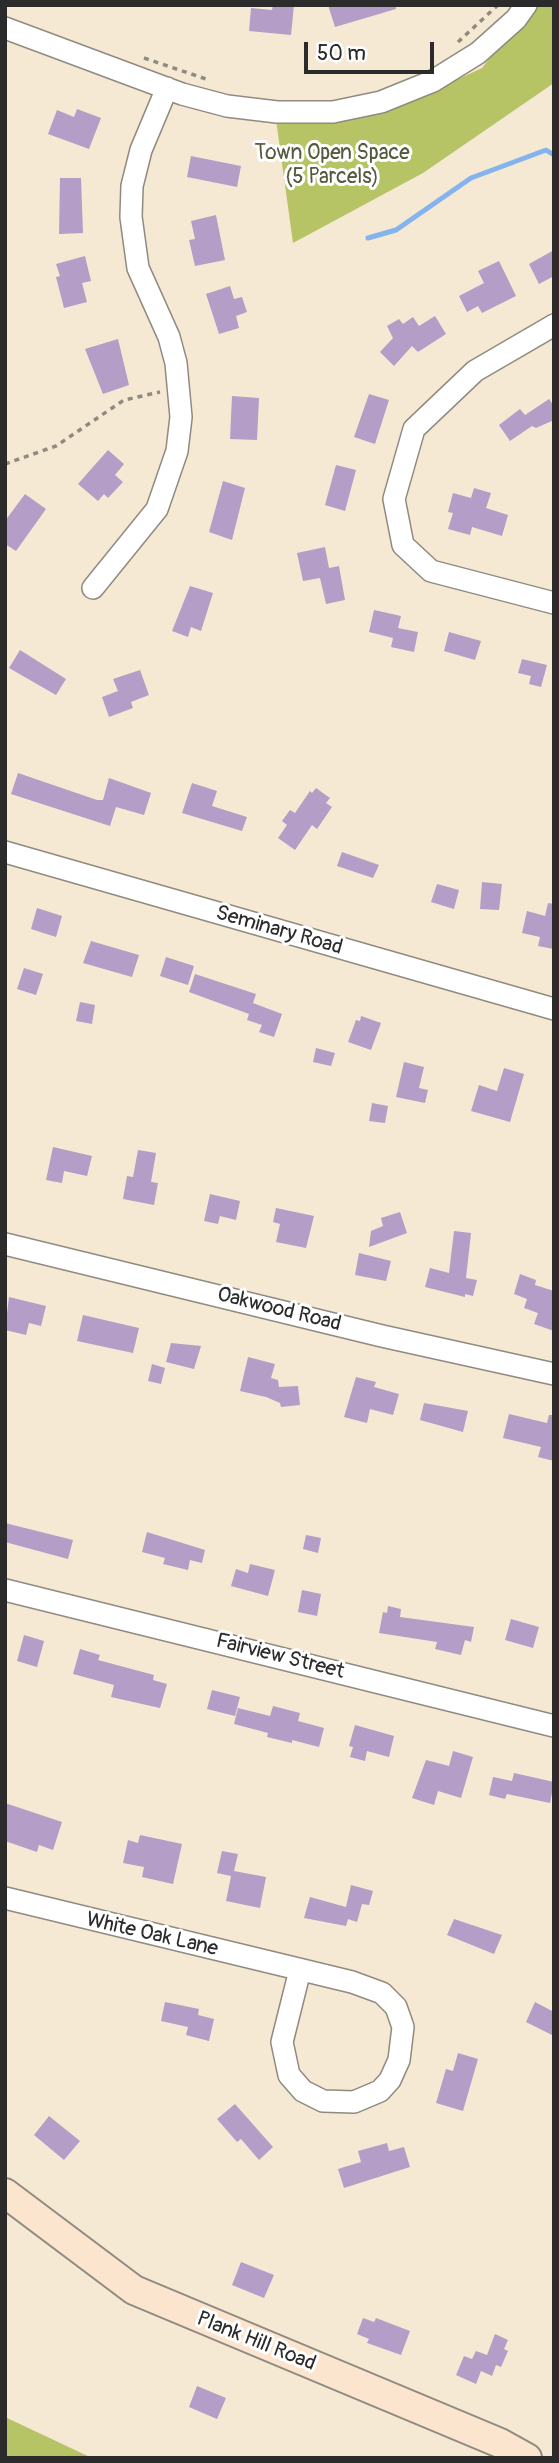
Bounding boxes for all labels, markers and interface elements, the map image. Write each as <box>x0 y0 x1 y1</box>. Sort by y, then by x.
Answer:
scale bar <box>307 28 436 72</box>
text: 50 m <box>317 40 366 67</box>
park label: Town Open Space (5 Parcels) <box>255 141 409 191</box>
street label: Seminary Road <box>213 901 345 961</box>
street label: Oakwood Road <box>214 1282 344 1338</box>
street label: Fairview Street <box>213 1629 347 1685</box>
street label: White Oak Lane <box>84 1908 220 1962</box>
street label: Plank Hill Road <box>193 2307 319 2377</box>

